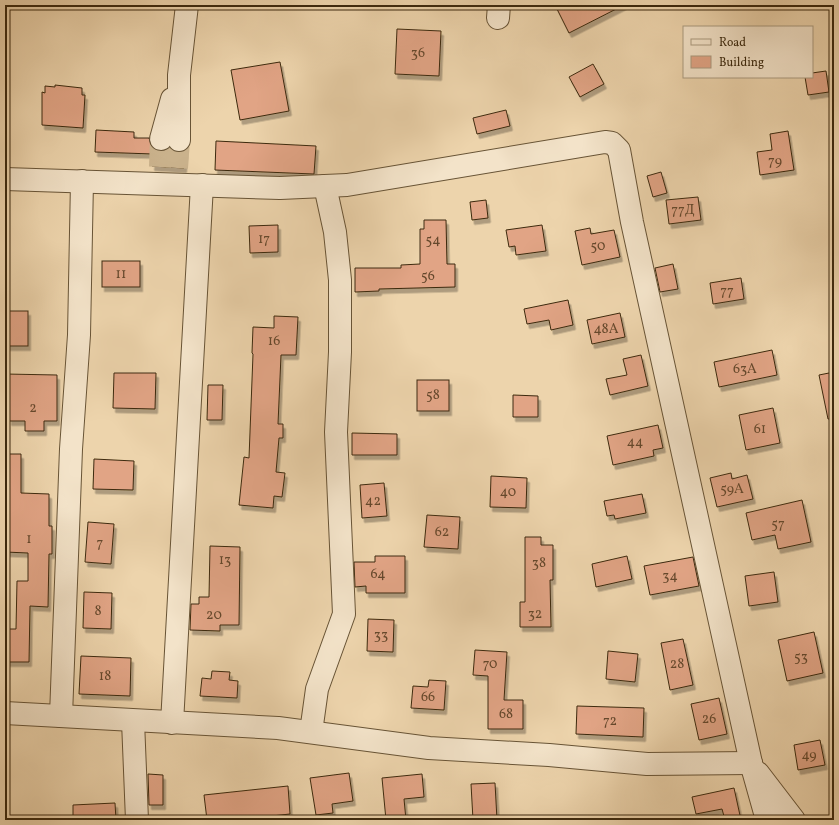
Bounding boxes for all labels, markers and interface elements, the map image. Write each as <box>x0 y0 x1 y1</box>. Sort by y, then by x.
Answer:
legend <box>683 26 813 78</box>
text: Road <box>719 35 746 51</box>
house number: 36 <box>411 44 425 63</box>
text: Building <box>719 55 764 71</box>
house number: 79 <box>768 152 782 171</box>
house number: 77Д <box>671 201 695 220</box>
house number: 17 <box>258 230 270 249</box>
house number: 54 <box>425 231 441 250</box>
house number: 50 <box>591 237 605 256</box>
house number: 11 <box>116 265 126 284</box>
house number: 56 <box>421 267 435 286</box>
house number: 77 <box>720 282 734 301</box>
house number: 48А <box>593 320 619 339</box>
house number: 16 <box>268 332 280 351</box>
house number: 63А <box>733 360 757 379</box>
house number: 58 <box>426 386 440 405</box>
house number: 2 <box>29 399 37 418</box>
house number: 61 <box>754 420 766 439</box>
house number: 44 <box>627 433 643 452</box>
house number: 59А <box>720 480 744 499</box>
house number: 40 <box>500 483 516 502</box>
house number: 42 <box>365 492 381 511</box>
house number: 57 <box>771 515 785 534</box>
house number: 62 <box>435 523 449 542</box>
house number: 1 <box>26 530 32 549</box>
house number: 7 <box>97 534 104 553</box>
house number: 13 <box>219 551 231 570</box>
house number: 38 <box>532 554 546 573</box>
house number: 64 <box>370 565 386 584</box>
house number: 34 <box>662 567 678 586</box>
house number: 8 <box>94 602 102 621</box>
house number: 32 <box>528 605 542 624</box>
house number: 20 <box>206 606 222 625</box>
house number: 33 <box>374 626 388 645</box>
house number: 53 <box>794 648 808 667</box>
house number: 70 <box>483 655 497 674</box>
house number: 28 <box>670 655 684 674</box>
house number: 18 <box>99 667 111 686</box>
house number: 66 <box>421 688 435 707</box>
house number: 68 <box>499 705 513 724</box>
house number: 26 <box>702 710 716 729</box>
house number: 72 <box>603 712 617 731</box>
house number: 49 <box>801 746 817 765</box>

